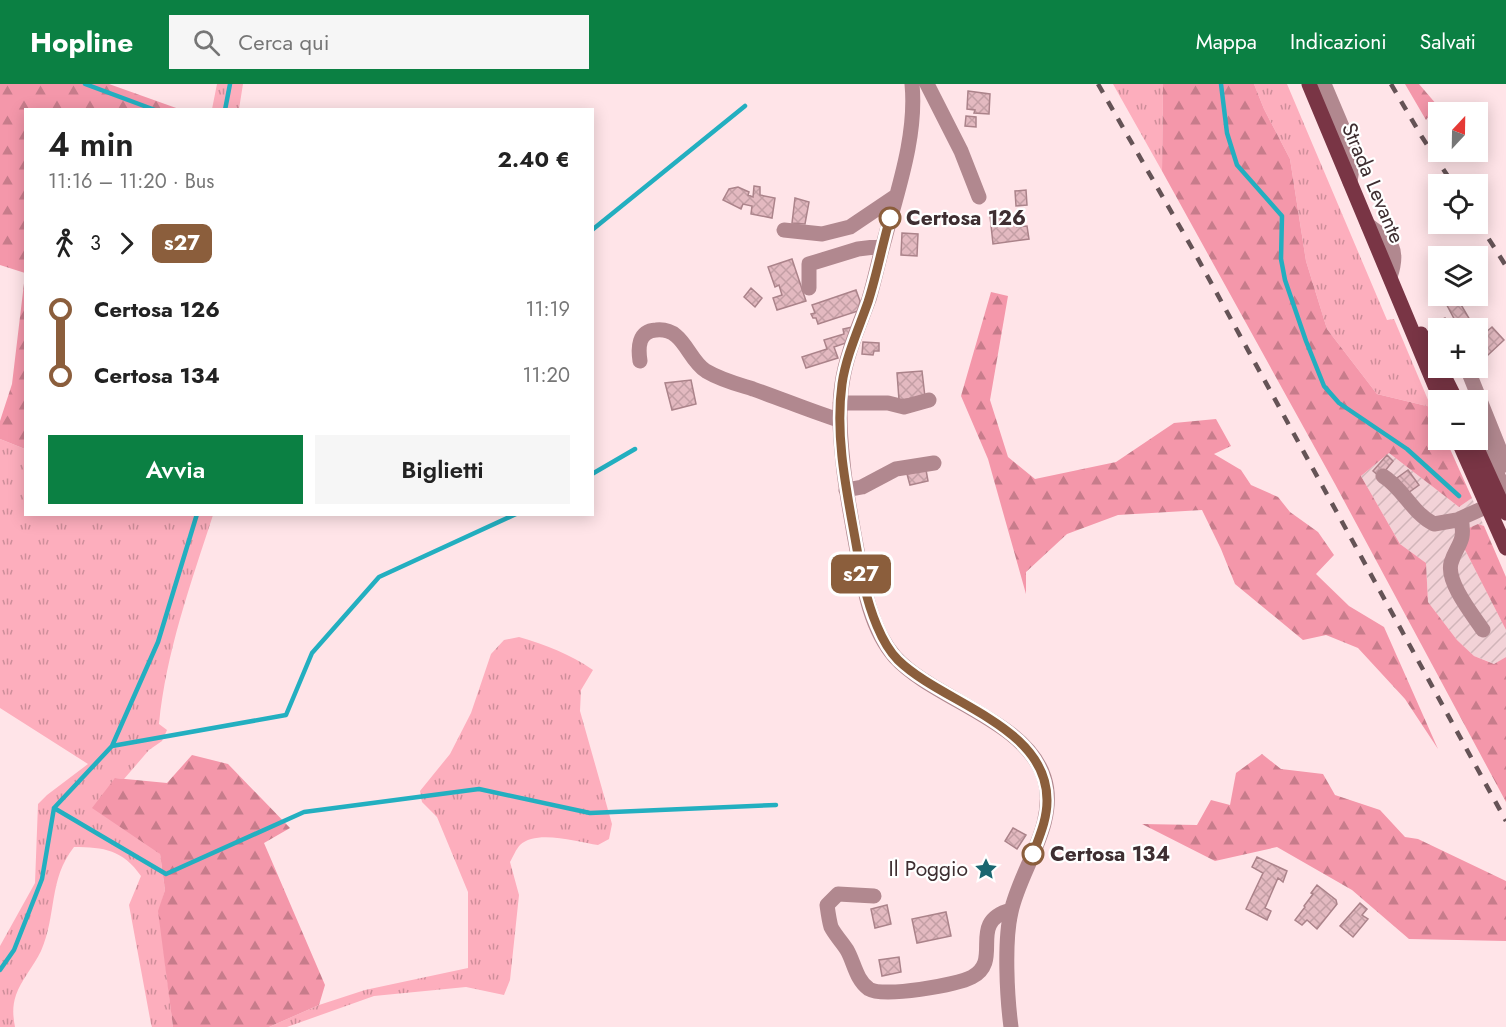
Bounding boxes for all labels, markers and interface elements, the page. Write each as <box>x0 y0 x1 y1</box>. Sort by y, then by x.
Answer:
search box <box>169 15 589 69</box>
text: Hopline <box>30 22 133 63</box>
icon: search <box>190 26 223 59</box>
text: Cerca qui <box>238 26 329 58</box>
text: Mappa <box>1196 27 1257 57</box>
text: Indicazioni <box>1290 27 1387 57</box>
text: Salvati <box>1420 27 1476 57</box>
north arrow <box>1428 102 1488 162</box>
map controls <box>1428 102 1488 450</box>
street label: Strada Levante <box>1334 118 1412 248</box>
text: 4 min <box>48 121 134 168</box>
text: 2.40 € <box>498 143 570 175</box>
text: 11:16 – 11:20 · Bus <box>48 167 214 196</box>
button: locate <box>1428 174 1488 234</box>
place label: Certosa 126 <box>906 203 1026 233</box>
marker: Certosa 126 <box>879 207 901 229</box>
icon: walk <box>48 227 81 260</box>
icon: forward <box>110 227 143 260</box>
text: s27 <box>164 228 200 258</box>
text: 3 <box>90 229 101 258</box>
button: layers <box>1428 246 1488 306</box>
text: Certosa 126 <box>94 293 220 325</box>
text: 11:19 <box>525 295 570 324</box>
button: + <box>1428 318 1488 378</box>
text: Certosa 134 <box>94 359 220 391</box>
text: 11:20 <box>523 361 570 390</box>
button: − <box>1428 390 1488 450</box>
button: Avvia <box>48 435 303 504</box>
button: Biglietti <box>315 435 570 504</box>
line badge: s27 <box>826 554 896 594</box>
text: s27 <box>843 559 879 589</box>
place label: Certosa 134 <box>1050 839 1170 869</box>
marker: Certosa 134 <box>1022 843 1044 865</box>
place label: Il Poggio <box>889 854 968 884</box>
place icon: Il Poggio <box>973 856 999 882</box>

